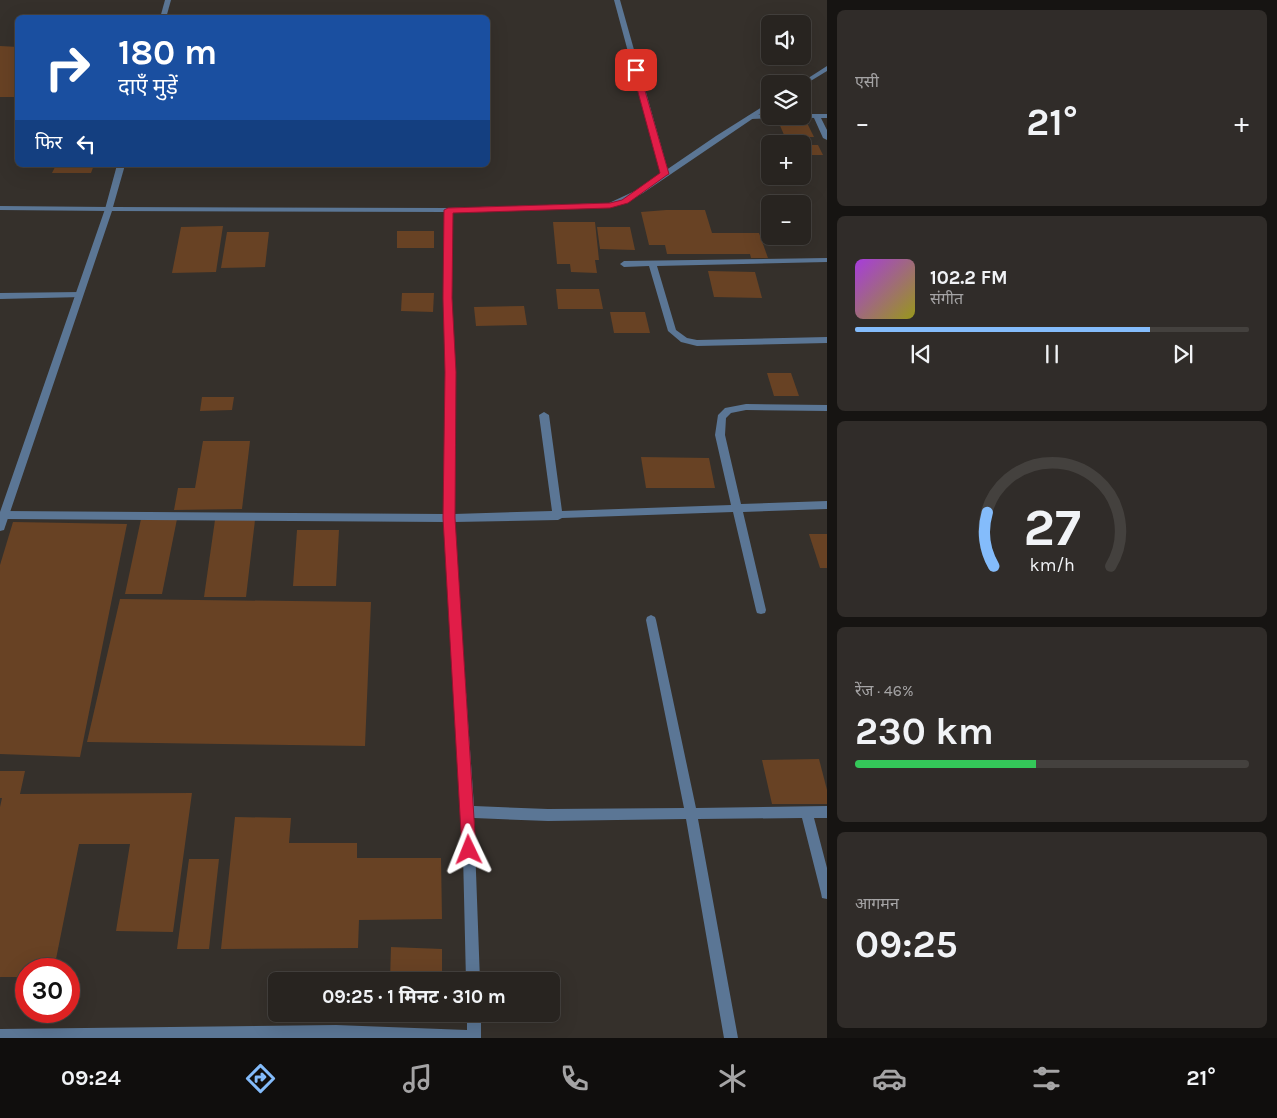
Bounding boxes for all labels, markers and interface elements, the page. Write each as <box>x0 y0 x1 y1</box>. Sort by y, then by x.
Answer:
map controls <box>761 15 811 245</box>
button: sound <box>761 15 811 65</box>
text: 180 m <box>118 32 217 73</box>
icon: right <box>35 35 100 100</box>
pin <box>615 49 657 91</box>
icon: arrive <box>622 56 650 84</box>
text: एसी <box>855 72 879 91</box>
text: दाएँ मुड़ें <box>118 74 178 100</box>
button: layers <box>761 75 811 125</box>
text: 21° <box>1026 100 1078 145</box>
text: − <box>855 106 870 139</box>
text: + <box>1234 106 1249 139</box>
icon: left <box>72 130 100 158</box>
text: फिर <box>35 132 62 154</box>
button: + <box>761 135 811 185</box>
button: − <box>761 195 811 245</box>
text: 102.2 FM <box>930 267 1008 289</box>
text: संगीत <box>930 289 963 308</box>
icon: previous <box>907 340 935 368</box>
icon: pause <box>1038 340 1066 368</box>
icon: next <box>1169 340 1197 368</box>
text: 27 <box>1023 497 1081 558</box>
text: km/h <box>1029 555 1075 576</box>
text: रेंज · 46% <box>855 681 914 700</box>
text: 230 km <box>855 709 994 754</box>
position arrow <box>442 823 494 875</box>
text: आगमन <box>855 894 899 913</box>
text: 09:25 <box>855 922 958 967</box>
speed limit sign: 30 <box>15 958 80 1023</box>
text: 09:25 · 1 मिनट · 310 m <box>322 986 506 1008</box>
icon: directions <box>243 1061 278 1096</box>
icon: music <box>400 1061 435 1096</box>
icon: phone <box>557 1061 592 1096</box>
icon: climate <box>715 1061 750 1096</box>
icon: car <box>872 1061 907 1096</box>
icon: filters <box>1029 1061 1064 1096</box>
text: 09:24 <box>61 1065 121 1091</box>
text: 21° <box>1186 1065 1216 1091</box>

